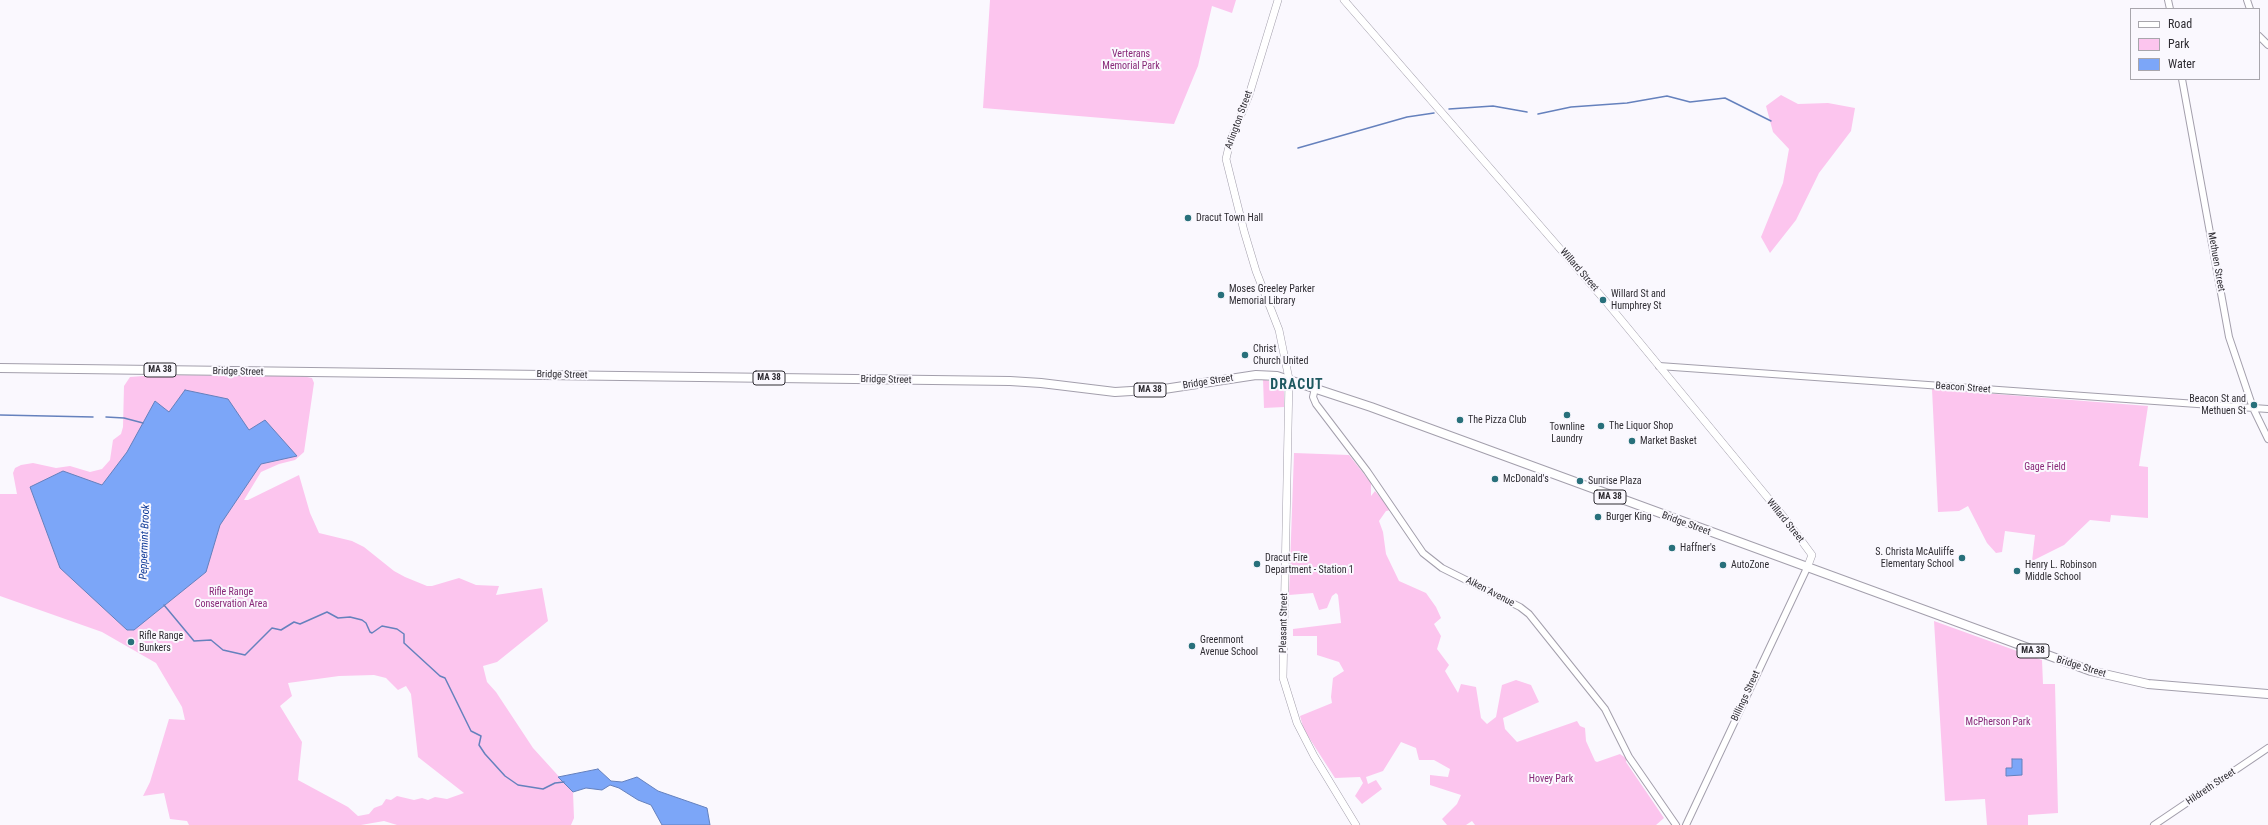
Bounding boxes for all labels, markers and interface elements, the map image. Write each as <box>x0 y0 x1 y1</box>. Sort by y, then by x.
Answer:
legend <box>2130 8 2260 80</box>
text: Road <box>2168 17 2192 31</box>
text: Park <box>2168 37 2189 51</box>
park label: Verterans Memorial Park <box>1102 48 1160 72</box>
text: Water <box>2168 57 2196 71</box>
street label: Arlington Street <box>1223 89 1255 151</box>
place label: Dracut Town Hall <box>1196 212 1263 224</box>
marker: Dracut Town Hall <box>1183 213 1193 223</box>
street label: Methuen Street <box>2205 231 2227 293</box>
street label: Willard Street <box>1557 246 1601 294</box>
place label: Moses Greeley Parker Memorial Library <box>1229 283 1315 306</box>
place label: Willard St and Humphrey St <box>1611 288 1666 312</box>
marker: Moses Greeley Parker Memorial Library <box>1216 290 1226 300</box>
marker: Willard St and Humphrey St <box>1598 295 1608 305</box>
place label: Christ Church United <box>1253 343 1308 366</box>
marker: Christ Church United <box>1240 350 1250 360</box>
road number: MA 38 <box>144 363 176 377</box>
street label: Bridge Street <box>212 366 264 378</box>
street label: Bridge Street <box>536 369 588 381</box>
road number: MA 38 <box>753 371 785 385</box>
street label: Bridge Street <box>1182 372 1234 392</box>
street label: Bridge Street <box>860 374 912 386</box>
district label: DRACUT <box>1270 377 1324 393</box>
street label: Beacon Street <box>1935 380 1991 396</box>
road number: MA 38 <box>1134 383 1166 397</box>
place label: Beacon St and Methuen St <box>2189 393 2246 416</box>
marker: Beacon St and Methuen St <box>2249 400 2259 410</box>
marker: Townline Laundry <box>1562 410 1572 420</box>
place label: The Pizza Club <box>1468 414 1526 426</box>
marker: The Pizza Club <box>1455 415 1465 425</box>
place label: The Liquor Shop <box>1609 420 1673 432</box>
place label: Townline Laundry <box>1549 421 1585 444</box>
marker: The Liquor Shop <box>1596 421 1606 431</box>
place label: Market Basket <box>1640 435 1697 447</box>
marker: Market Basket <box>1627 436 1637 446</box>
park label: Gage Field <box>2024 461 2066 473</box>
place label: McDonald's <box>1503 473 1549 485</box>
marker: McDonald's <box>1490 474 1500 484</box>
place label: Sunrise Plaza <box>1588 475 1642 487</box>
marker: Sunrise Plaza <box>1575 476 1585 486</box>
road number: MA 38 <box>1594 490 1626 504</box>
street label: Willard Street <box>1764 497 1806 545</box>
water label: Peppermint Brook <box>137 504 153 580</box>
street label: Bridge Street <box>1660 510 1712 538</box>
place label: Burger King <box>1606 511 1652 523</box>
marker: Burger King <box>1593 512 1603 522</box>
place label: Haffner's <box>1680 542 1716 554</box>
marker: Haffner's <box>1667 543 1677 553</box>
place label: S. Christa McAuliffe Elementary School <box>1875 546 1954 570</box>
place label: Dracut Fire Department - Station 1 <box>1265 552 1354 576</box>
marker: S. Christa McAuliffe Elementary School <box>1957 553 1967 563</box>
marker: Dracut Fire Department - Station 1 <box>1252 559 1262 569</box>
place label: AutoZone <box>1731 559 1769 571</box>
place label: Henry L. Robinson Middle School <box>2025 559 2097 582</box>
marker: AutoZone <box>1718 560 1728 570</box>
marker: Henry L. Robinson Middle School <box>2012 566 2022 576</box>
street label: Aiken Avenue <box>1464 575 1516 609</box>
park label: Rifle Range Conservation Area <box>195 586 267 610</box>
street label: Pleasant Street <box>1277 593 1291 653</box>
place label: Rifle Range Bunkers <box>139 630 183 654</box>
place label: Greenmont Avenue School <box>1200 634 1258 658</box>
marker: Rifle Range Bunkers <box>126 637 136 647</box>
marker: Greenmont Avenue School <box>1187 641 1197 651</box>
road number: MA 38 <box>2017 644 2049 658</box>
street label: Bridge Street <box>2055 654 2107 680</box>
street label: Billings Street <box>1729 669 1763 723</box>
park label: McPherson Park <box>1966 716 2030 728</box>
street label: Hildreth Street <box>2184 766 2238 808</box>
park label: Hovey Park <box>1529 773 1573 785</box>

